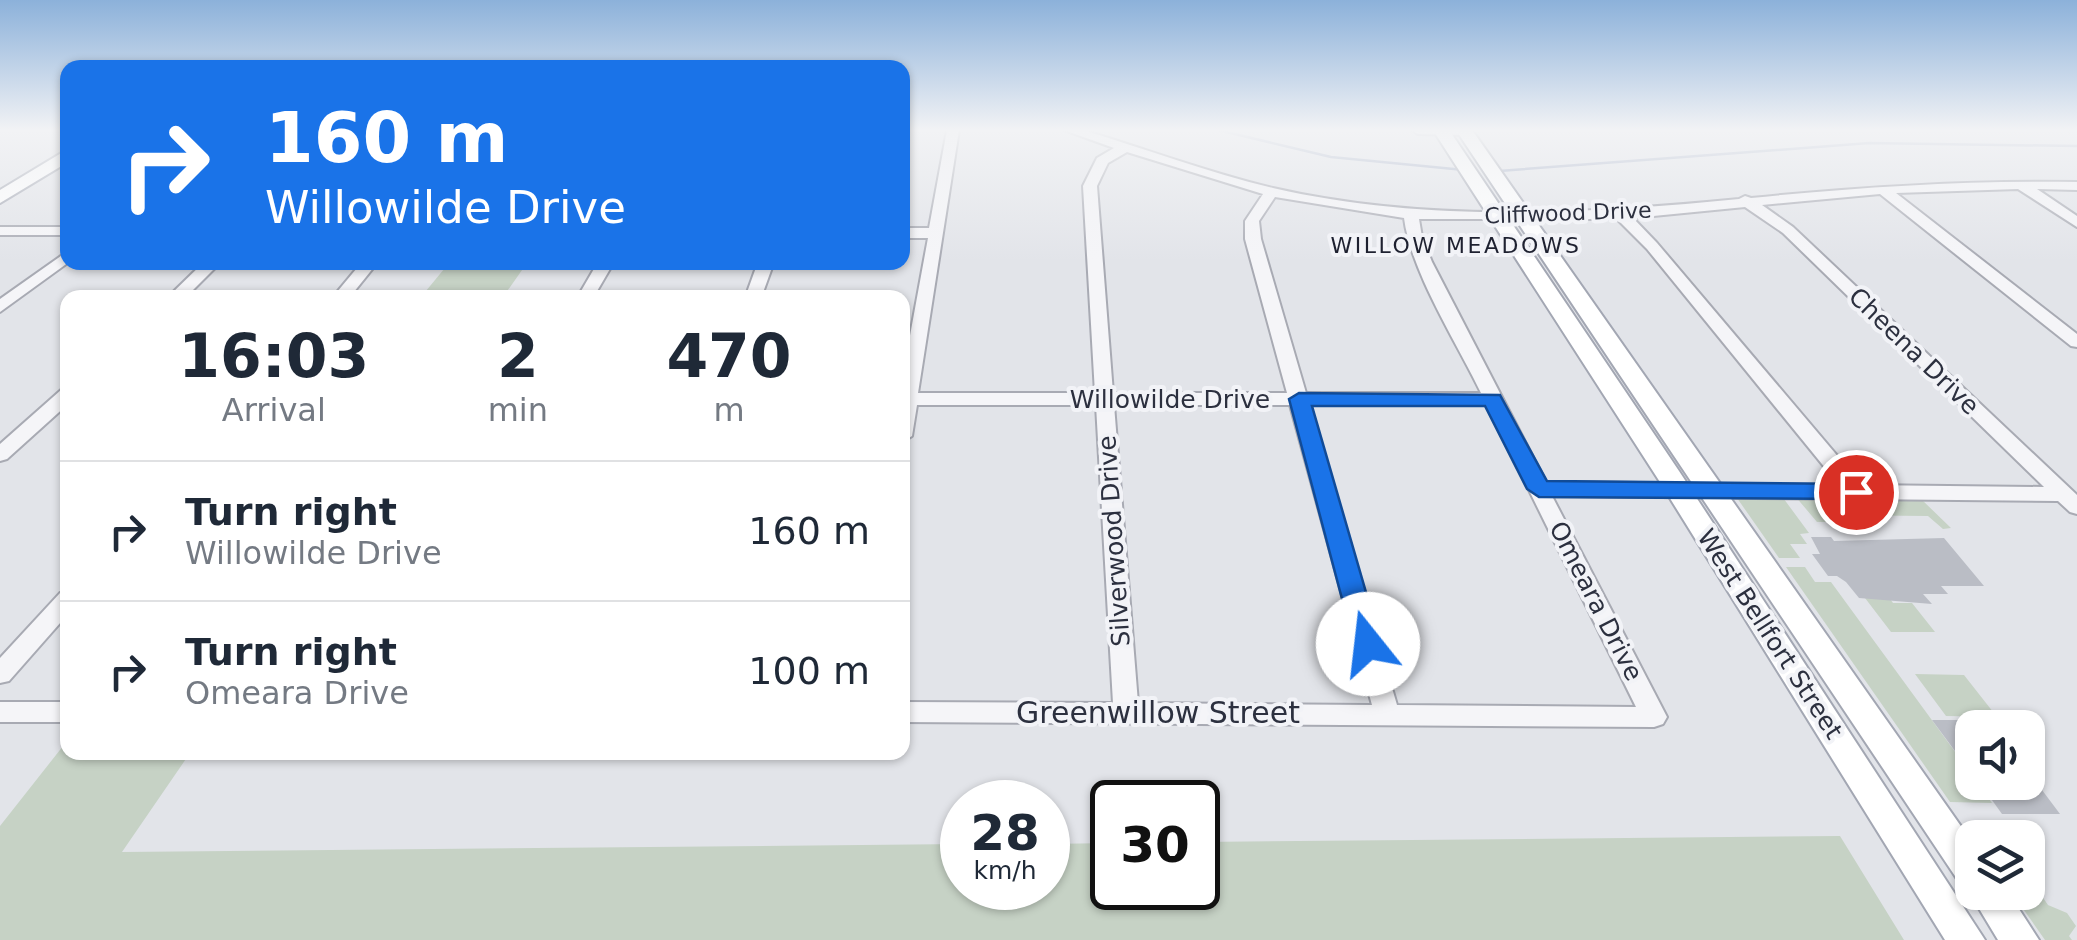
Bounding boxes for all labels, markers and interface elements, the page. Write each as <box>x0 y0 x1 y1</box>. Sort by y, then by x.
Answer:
text: 160 m <box>265 97 508 179</box>
icon: right <box>100 100 230 230</box>
text: Willowilde Drive <box>265 181 626 234</box>
street label: Cliffwood Drive <box>1484 198 1652 228</box>
district label: WILLOW MEADOWS <box>1331 233 1581 258</box>
street label: Cheena Drive <box>1843 282 1985 420</box>
text: 16:03 <box>178 321 369 391</box>
text: 2 <box>497 321 539 391</box>
text: 470 <box>666 321 792 391</box>
street label: Willowilde Drive <box>1070 385 1270 414</box>
text: Arrival <box>222 391 326 429</box>
text: min <box>488 391 548 429</box>
text: m <box>713 391 745 429</box>
street label: Silverwood Drive <box>1092 434 1136 648</box>
pin <box>1814 450 1899 535</box>
icon: arrive <box>1829 465 1884 520</box>
text: Turn right <box>185 490 397 534</box>
icon: right <box>100 504 155 559</box>
text: 160 m <box>748 509 870 553</box>
street label: Omeara Drive <box>1543 516 1649 686</box>
street label: West Bellfort Street <box>1691 524 1849 744</box>
text: Willowilde Drive <box>185 534 442 572</box>
position arrow <box>1316 592 1420 696</box>
text: Turn right <box>185 630 397 674</box>
icon: right <box>100 644 155 699</box>
text: 100 m <box>748 649 870 693</box>
text: Omeara Drive <box>185 674 409 712</box>
street label: Greenwillow Street <box>1016 695 1300 730</box>
map controls <box>1955 710 2045 910</box>
button: sound <box>1955 710 2045 800</box>
speed limit sign: 30 <box>1090 780 1220 910</box>
text: 28 <box>970 804 1040 862</box>
button: layers <box>1955 820 2045 910</box>
text: km/h <box>973 856 1037 885</box>

